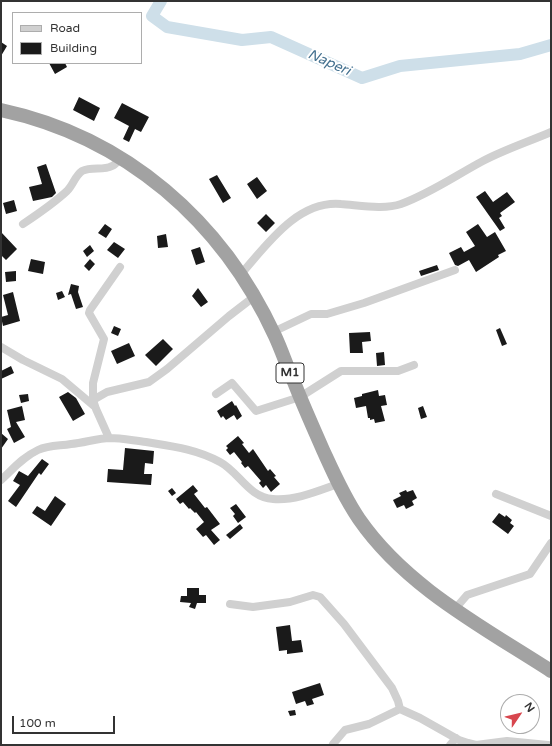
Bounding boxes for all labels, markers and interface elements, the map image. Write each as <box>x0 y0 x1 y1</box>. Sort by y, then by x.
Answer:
legend <box>12 12 142 64</box>
text: Road <box>50 21 80 35</box>
text: Building <box>50 41 97 55</box>
water label: Naperi <box>305 46 353 80</box>
road number: M1 <box>276 363 304 383</box>
north arrow <box>500 694 540 734</box>
text: N <box>522 700 537 715</box>
scale bar <box>14 708 117 734</box>
text: 100 m <box>19 716 56 730</box>

